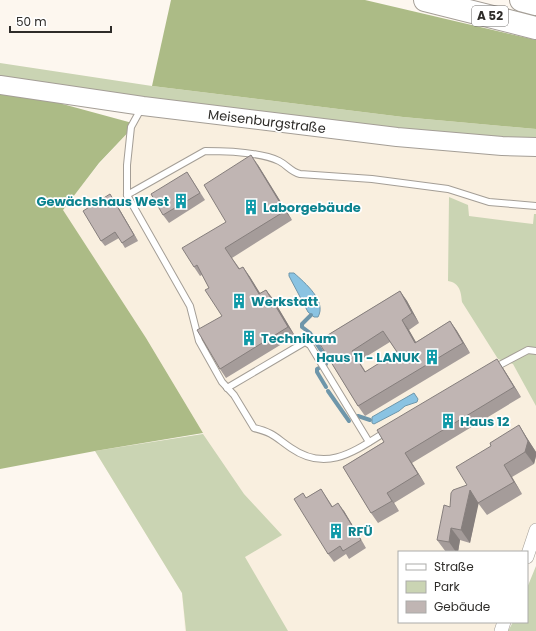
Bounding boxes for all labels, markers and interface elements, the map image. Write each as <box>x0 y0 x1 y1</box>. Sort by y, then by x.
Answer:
road number: A 52 <box>472 6 508 26</box>
scale bar <box>10 8 111 34</box>
text: 50 m <box>16 13 47 30</box>
street label: Meisenburgstraße <box>207 105 327 138</box>
place label: Gewächshaus West <box>37 192 169 211</box>
building icon: Gewächshaus West <box>172 192 190 210</box>
building icon: Laborgebäude <box>242 198 260 216</box>
place label: Laborgebäude <box>263 198 361 217</box>
building icon: Werkstatt <box>230 292 248 310</box>
place label: Werkstatt <box>251 292 318 311</box>
building icon: Technikum <box>240 329 258 347</box>
place label: Technikum <box>261 329 337 348</box>
place label: Haus 11 - LANUK <box>316 348 420 367</box>
building icon: Haus 11 - LANUK <box>423 348 441 366</box>
building icon: Haus 12 <box>439 412 457 430</box>
place label: Haus 12 <box>460 412 510 431</box>
building icon: RFÜ <box>327 522 345 540</box>
place label: RFÜ <box>348 522 373 541</box>
legend <box>398 551 528 623</box>
text: Straße <box>434 558 474 575</box>
text: Park <box>434 578 461 595</box>
text: Gebäude <box>434 598 490 615</box>

